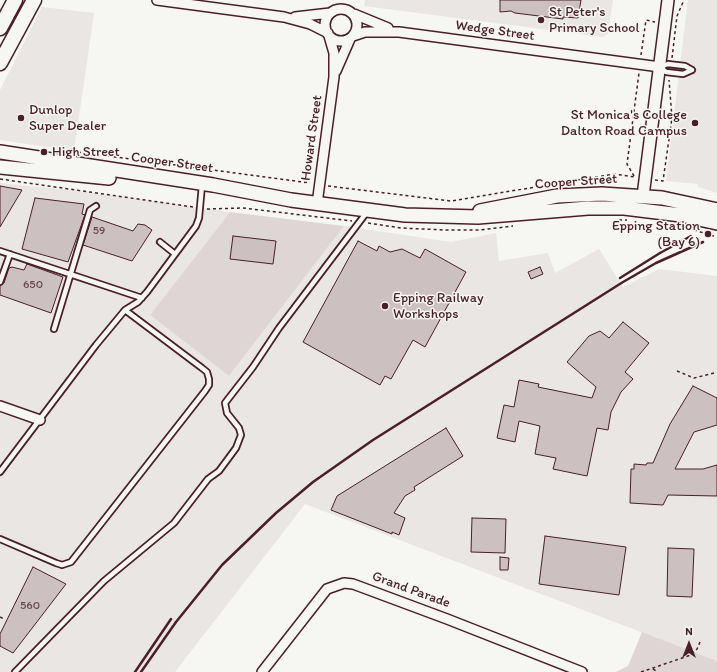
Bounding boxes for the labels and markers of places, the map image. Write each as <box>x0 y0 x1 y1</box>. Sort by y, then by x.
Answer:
place label: St Peter's Primary School <box>549 4 639 36</box>
marker: St Peter's Primary School <box>536 15 546 25</box>
place label: Dunlop Super Dealer <box>29 102 106 134</box>
place label: St Monica's College Dalton Road Campus <box>561 107 687 140</box>
marker: Dunlop Super Dealer <box>16 113 26 123</box>
marker: St Monica's College Dalton Road Campus <box>690 118 700 128</box>
place label: High Street <box>52 144 120 160</box>
marker: High Street <box>39 147 49 157</box>
place label: Epping Station (Bay 6) <box>612 218 700 250</box>
marker: Epping Station (Bay 6) <box>703 229 713 239</box>
place label: Epping Railway Workshops <box>393 290 484 322</box>
marker: Epping Railway Workshops <box>380 301 390 311</box>

